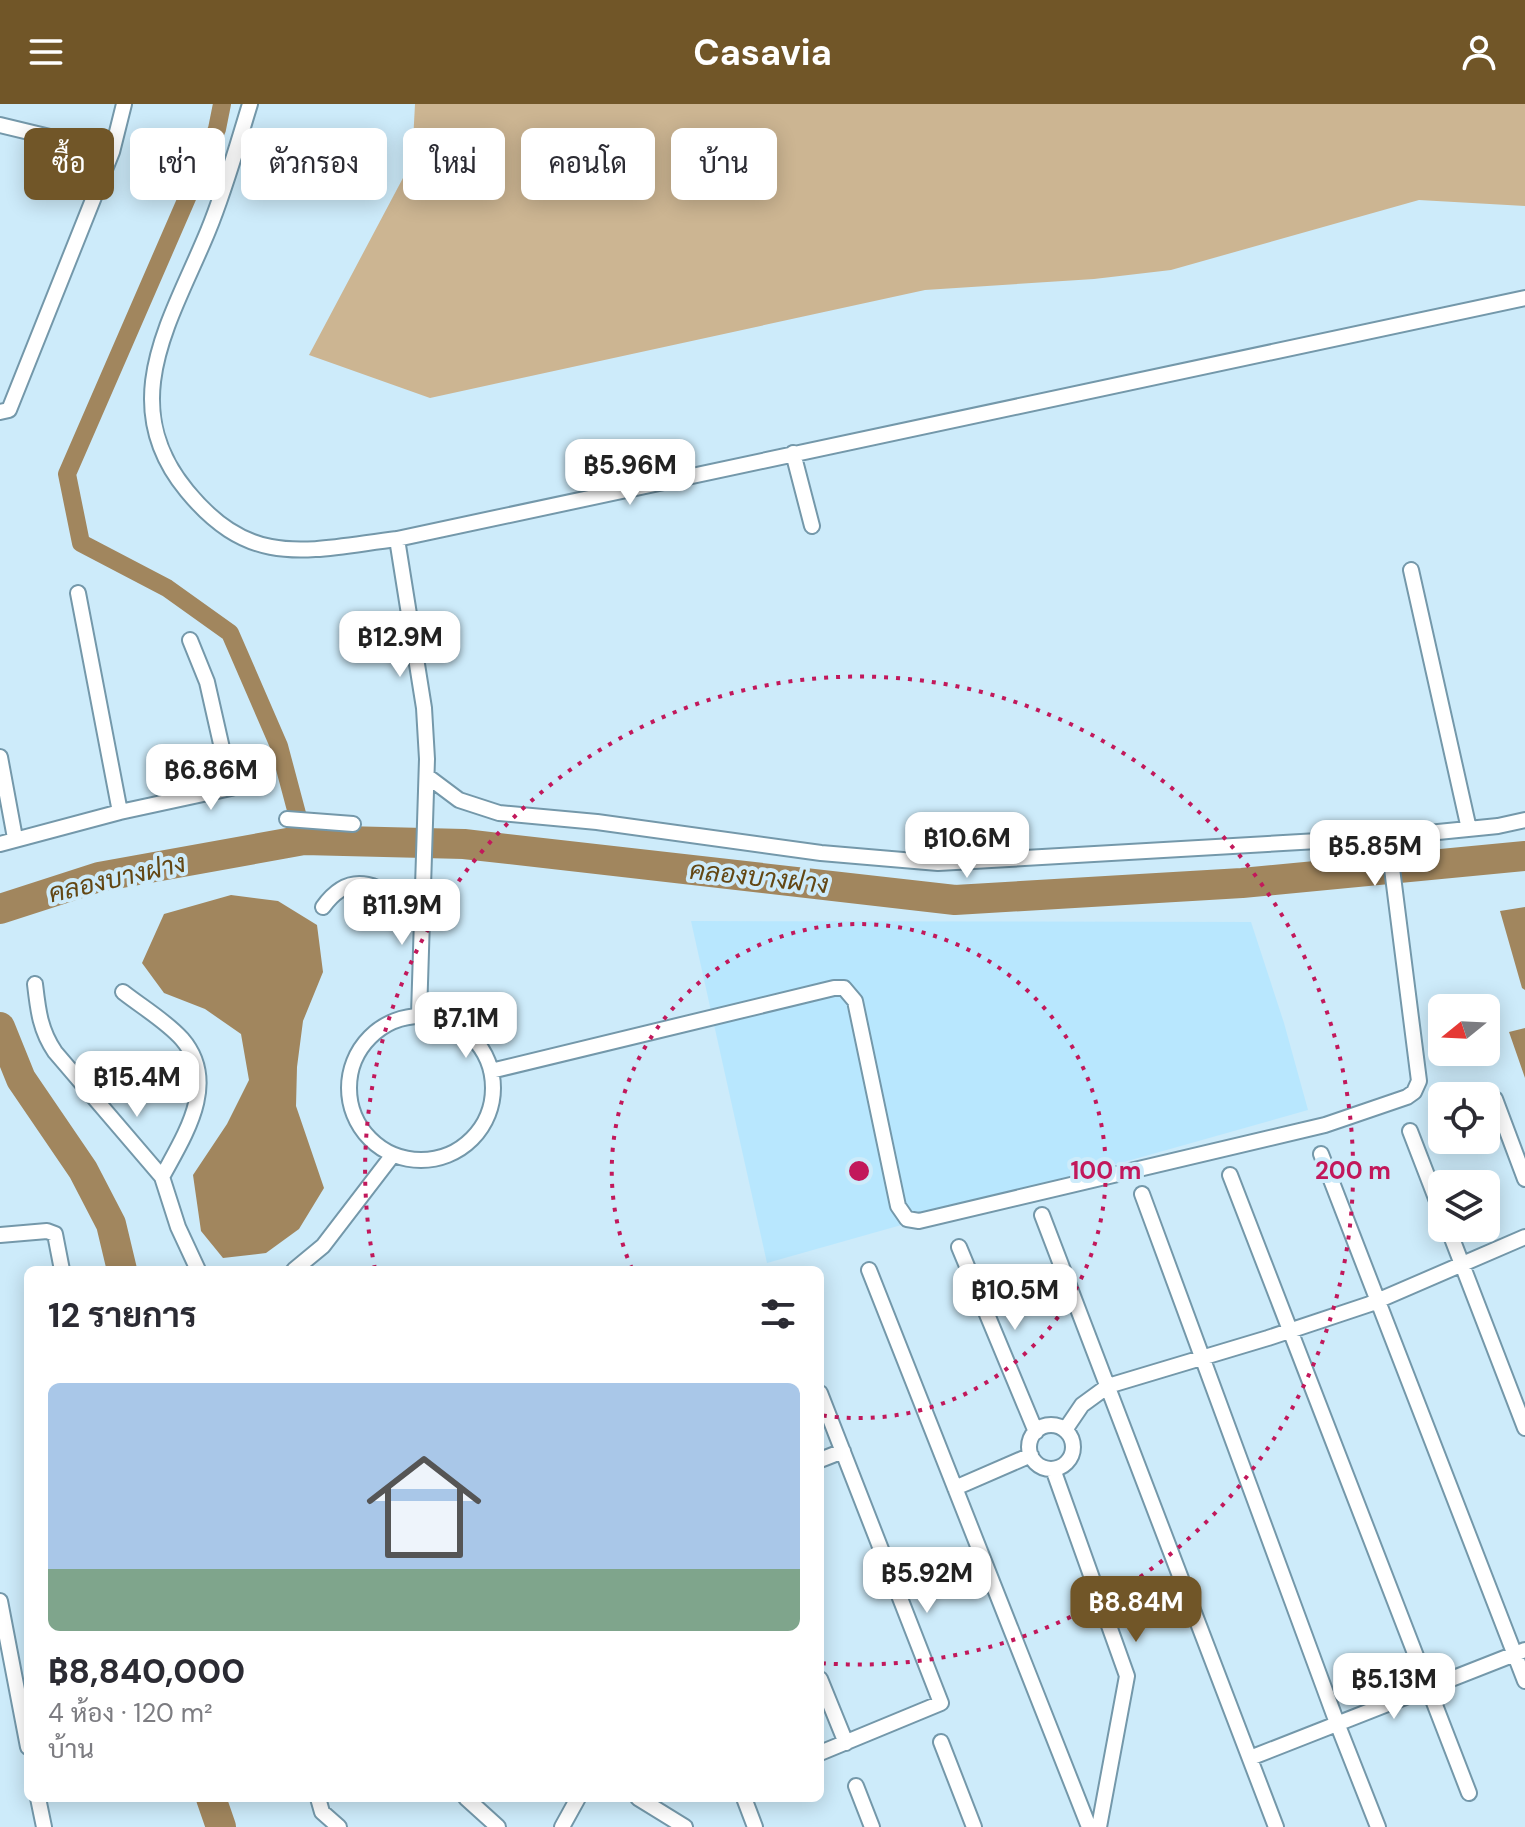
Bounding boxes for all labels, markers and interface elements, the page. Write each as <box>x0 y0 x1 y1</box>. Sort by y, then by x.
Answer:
text: Casavia <box>693 29 832 76</box>
icon: menu <box>24 30 68 74</box>
icon: person <box>1457 30 1501 74</box>
chip: ซื้อ <box>24 128 114 200</box>
chip: เช่า <box>130 128 225 200</box>
chip: ตัวกรอง <box>241 128 387 200</box>
chip: ใหม่ <box>403 128 505 200</box>
chip: คอนโด <box>521 128 655 200</box>
chip: บ้าน <box>671 128 777 200</box>
pin: ฿5.96M <box>565 439 695 507</box>
text: ฿5.96M <box>583 448 677 482</box>
pin: ฿12.9M <box>335 611 465 679</box>
text: ฿12.9M <box>357 620 443 654</box>
pin: ฿6.86M <box>146 744 276 812</box>
text: ฿6.86M <box>164 753 258 787</box>
pin: ฿10.6M <box>902 812 1032 880</box>
pin: ฿5.85M <box>1310 820 1440 888</box>
text: ฿10.6M <box>923 821 1011 855</box>
text: ฿5.85M <box>1328 829 1422 863</box>
water label: คลองบางฝาง <box>45 846 189 910</box>
water label: คลองบางฝาง <box>688 853 830 901</box>
pin: ฿11.9M <box>337 879 467 947</box>
text: ฿11.9M <box>362 888 442 922</box>
pin: ฿7.1M <box>410 992 522 1060</box>
north arrow <box>1428 994 1500 1066</box>
map controls <box>1428 994 1500 1242</box>
text: ฿7.1M <box>433 1001 499 1035</box>
pin: ฿15.4M <box>72 1051 202 1119</box>
text: ฿15.4M <box>93 1060 181 1094</box>
button: locate <box>1428 1082 1500 1154</box>
text: 100 m <box>1071 1155 1141 1186</box>
text: 200 m <box>1315 1155 1391 1186</box>
centre of rings <box>845 1157 873 1185</box>
button: layers <box>1428 1170 1500 1242</box>
pin: ฿10.5M <box>950 1264 1080 1332</box>
text: ฿10.5M <box>971 1273 1059 1307</box>
icon: filters <box>756 1292 800 1336</box>
text: 12 รายการ <box>48 1293 197 1338</box>
icon: home <box>352 1435 496 1579</box>
pin: ฿5.92M <box>862 1547 992 1615</box>
text: ฿5.92M <box>881 1556 973 1590</box>
pin: ฿8.84M <box>1071 1576 1201 1644</box>
text: ฿8.84M <box>1088 1585 1184 1619</box>
text: ฿8,840,000 <box>48 1649 245 1694</box>
pin: ฿5.13M <box>1329 1653 1459 1721</box>
text: ฿5.13M <box>1351 1662 1437 1696</box>
text: 4 ห้อง · 120 m² <box>48 1696 213 1730</box>
text: บ้าน <box>48 1732 94 1766</box>

